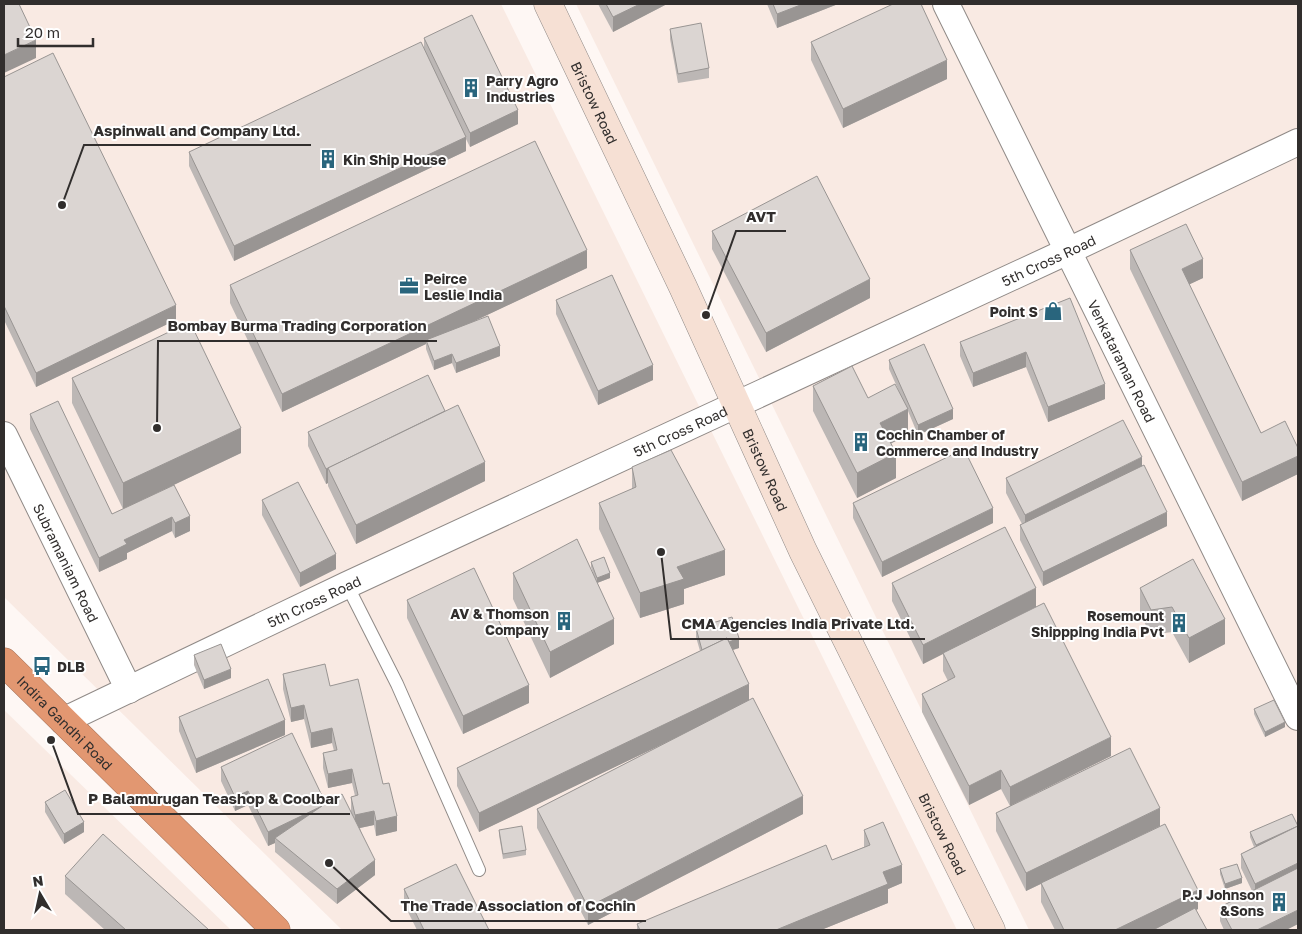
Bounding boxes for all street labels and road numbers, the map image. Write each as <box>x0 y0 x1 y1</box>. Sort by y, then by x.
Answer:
street label: Bristow Road <box>568 59 622 146</box>
street label: 5th Cross Road <box>999 231 1098 289</box>
street label: Venkataraman Road <box>1085 297 1160 425</box>
street label: 5th Cross Road <box>630 402 730 460</box>
street label: Bristow Road <box>740 425 792 514</box>
street label: Subramaniam Road <box>30 500 103 625</box>
street label: 5th Cross Road <box>264 571 363 631</box>
street label: Indira Gandhi Road <box>14 672 117 773</box>
street label: Bristow Road <box>916 790 971 877</box>

